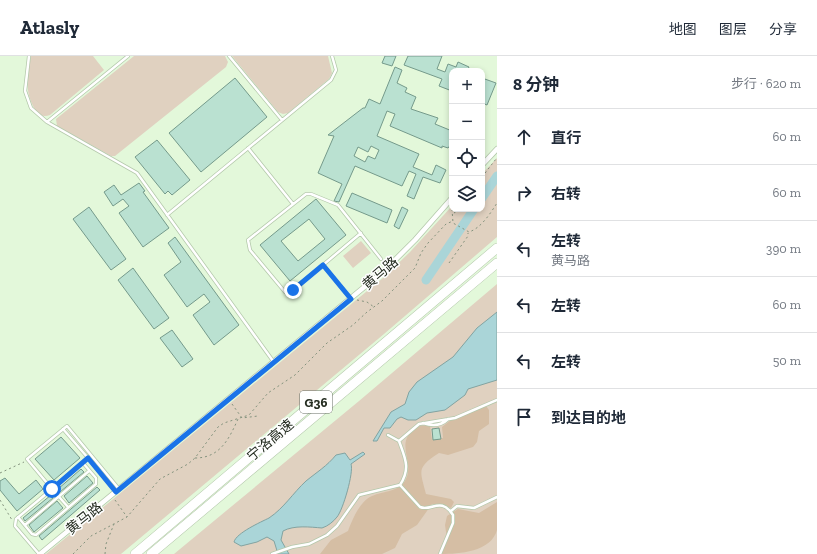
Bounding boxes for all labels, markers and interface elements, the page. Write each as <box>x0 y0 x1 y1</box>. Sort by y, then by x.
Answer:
text: Atlasly <box>20 16 79 39</box>
text: 地图 <box>669 21 697 38</box>
text: 图层 <box>719 21 747 38</box>
text: 分享 <box>769 21 797 38</box>
map controls <box>449 68 485 212</box>
button: + <box>449 68 485 104</box>
text: 8 分钟 <box>513 74 559 94</box>
text: 步行 · 620 m <box>731 76 801 91</box>
button: − <box>449 104 485 140</box>
icon: ahead <box>513 126 535 148</box>
text: 直行 <box>551 129 581 147</box>
text: 60 m <box>772 129 801 144</box>
button: locate <box>449 140 485 176</box>
button: layers <box>449 176 485 212</box>
icon: right <box>513 182 535 204</box>
text: 右转 <box>551 185 581 203</box>
text: 60 m <box>772 185 801 200</box>
text: 左转 <box>551 232 581 250</box>
icon: left <box>513 238 535 260</box>
text: 390 m <box>766 241 801 256</box>
street label: 黄马路 <box>359 253 402 294</box>
text: 黄马路 <box>551 253 590 268</box>
route end <box>284 281 302 299</box>
icon: left <box>513 294 535 316</box>
text: 左转 <box>551 297 581 315</box>
text: 60 m <box>772 297 801 312</box>
icon: left <box>513 350 535 372</box>
text: 左转 <box>551 353 581 371</box>
text: 50 m <box>773 353 801 368</box>
road number: G36 <box>300 391 332 413</box>
icon: arrive <box>513 406 535 428</box>
text: 到达目的地 <box>551 409 626 427</box>
street label: 宁洛高速 <box>243 416 297 465</box>
route start <box>43 480 61 498</box>
street label: 黄马路 <box>63 499 106 538</box>

